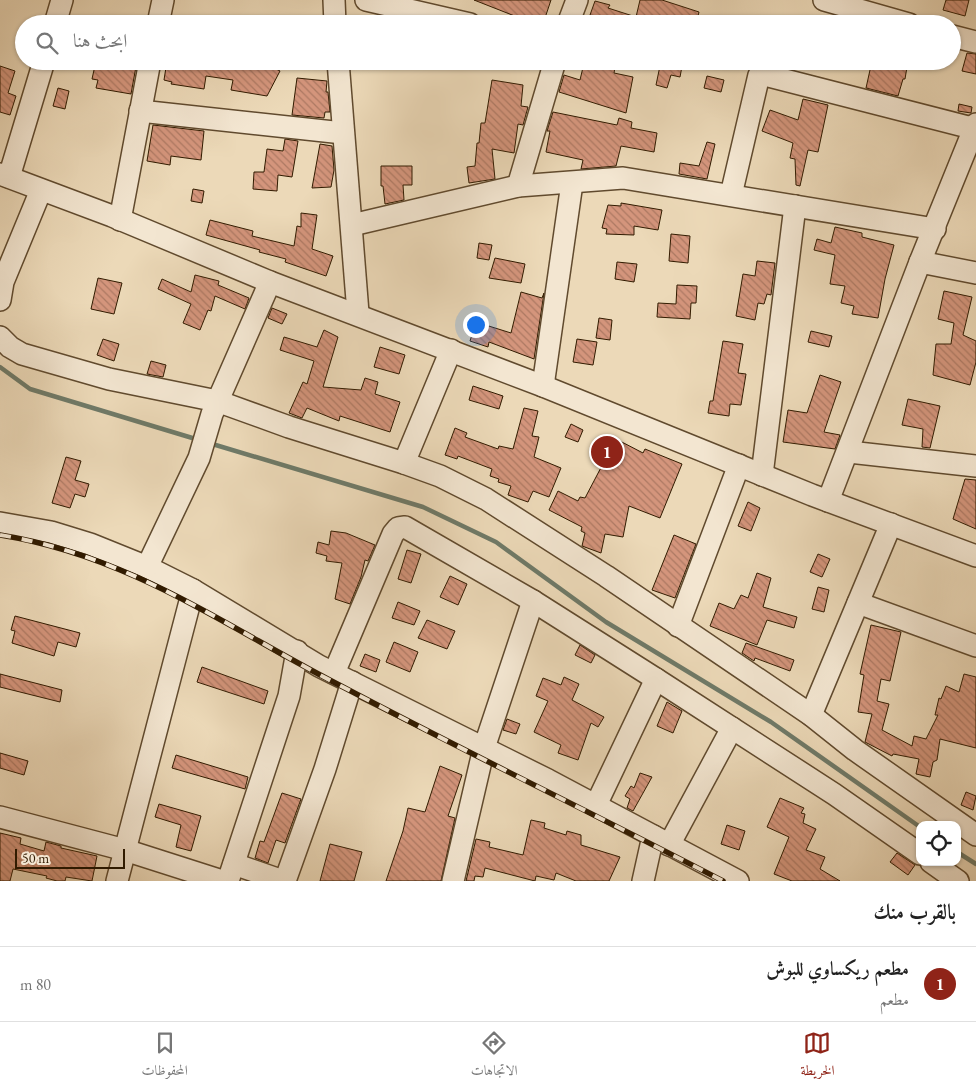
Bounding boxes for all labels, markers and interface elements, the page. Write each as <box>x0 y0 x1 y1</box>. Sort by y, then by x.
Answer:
search box <box>15 15 961 70</box>
text: ابحث هنا <box>73 28 127 53</box>
icon: search <box>33 29 61 57</box>
your location <box>463 312 489 338</box>
pin: 1 <box>591 433 623 471</box>
map controls <box>916 821 961 866</box>
button: locate <box>916 821 961 866</box>
scale bar <box>15 846 125 869</box>
text: 50 m <box>22 849 49 867</box>
text: بالقرب منك <box>873 898 956 925</box>
text: مطعم ريكساوي للبوش <box>766 956 909 981</box>
text: 80 m <box>20 974 51 995</box>
text: 1 <box>936 974 944 995</box>
text: مطعم <box>880 989 909 1010</box>
tab: المحفوظات <box>142 1029 188 1084</box>
tab: الاتجاهات <box>471 1029 517 1084</box>
tab: الخريطة <box>800 1029 835 1084</box>

